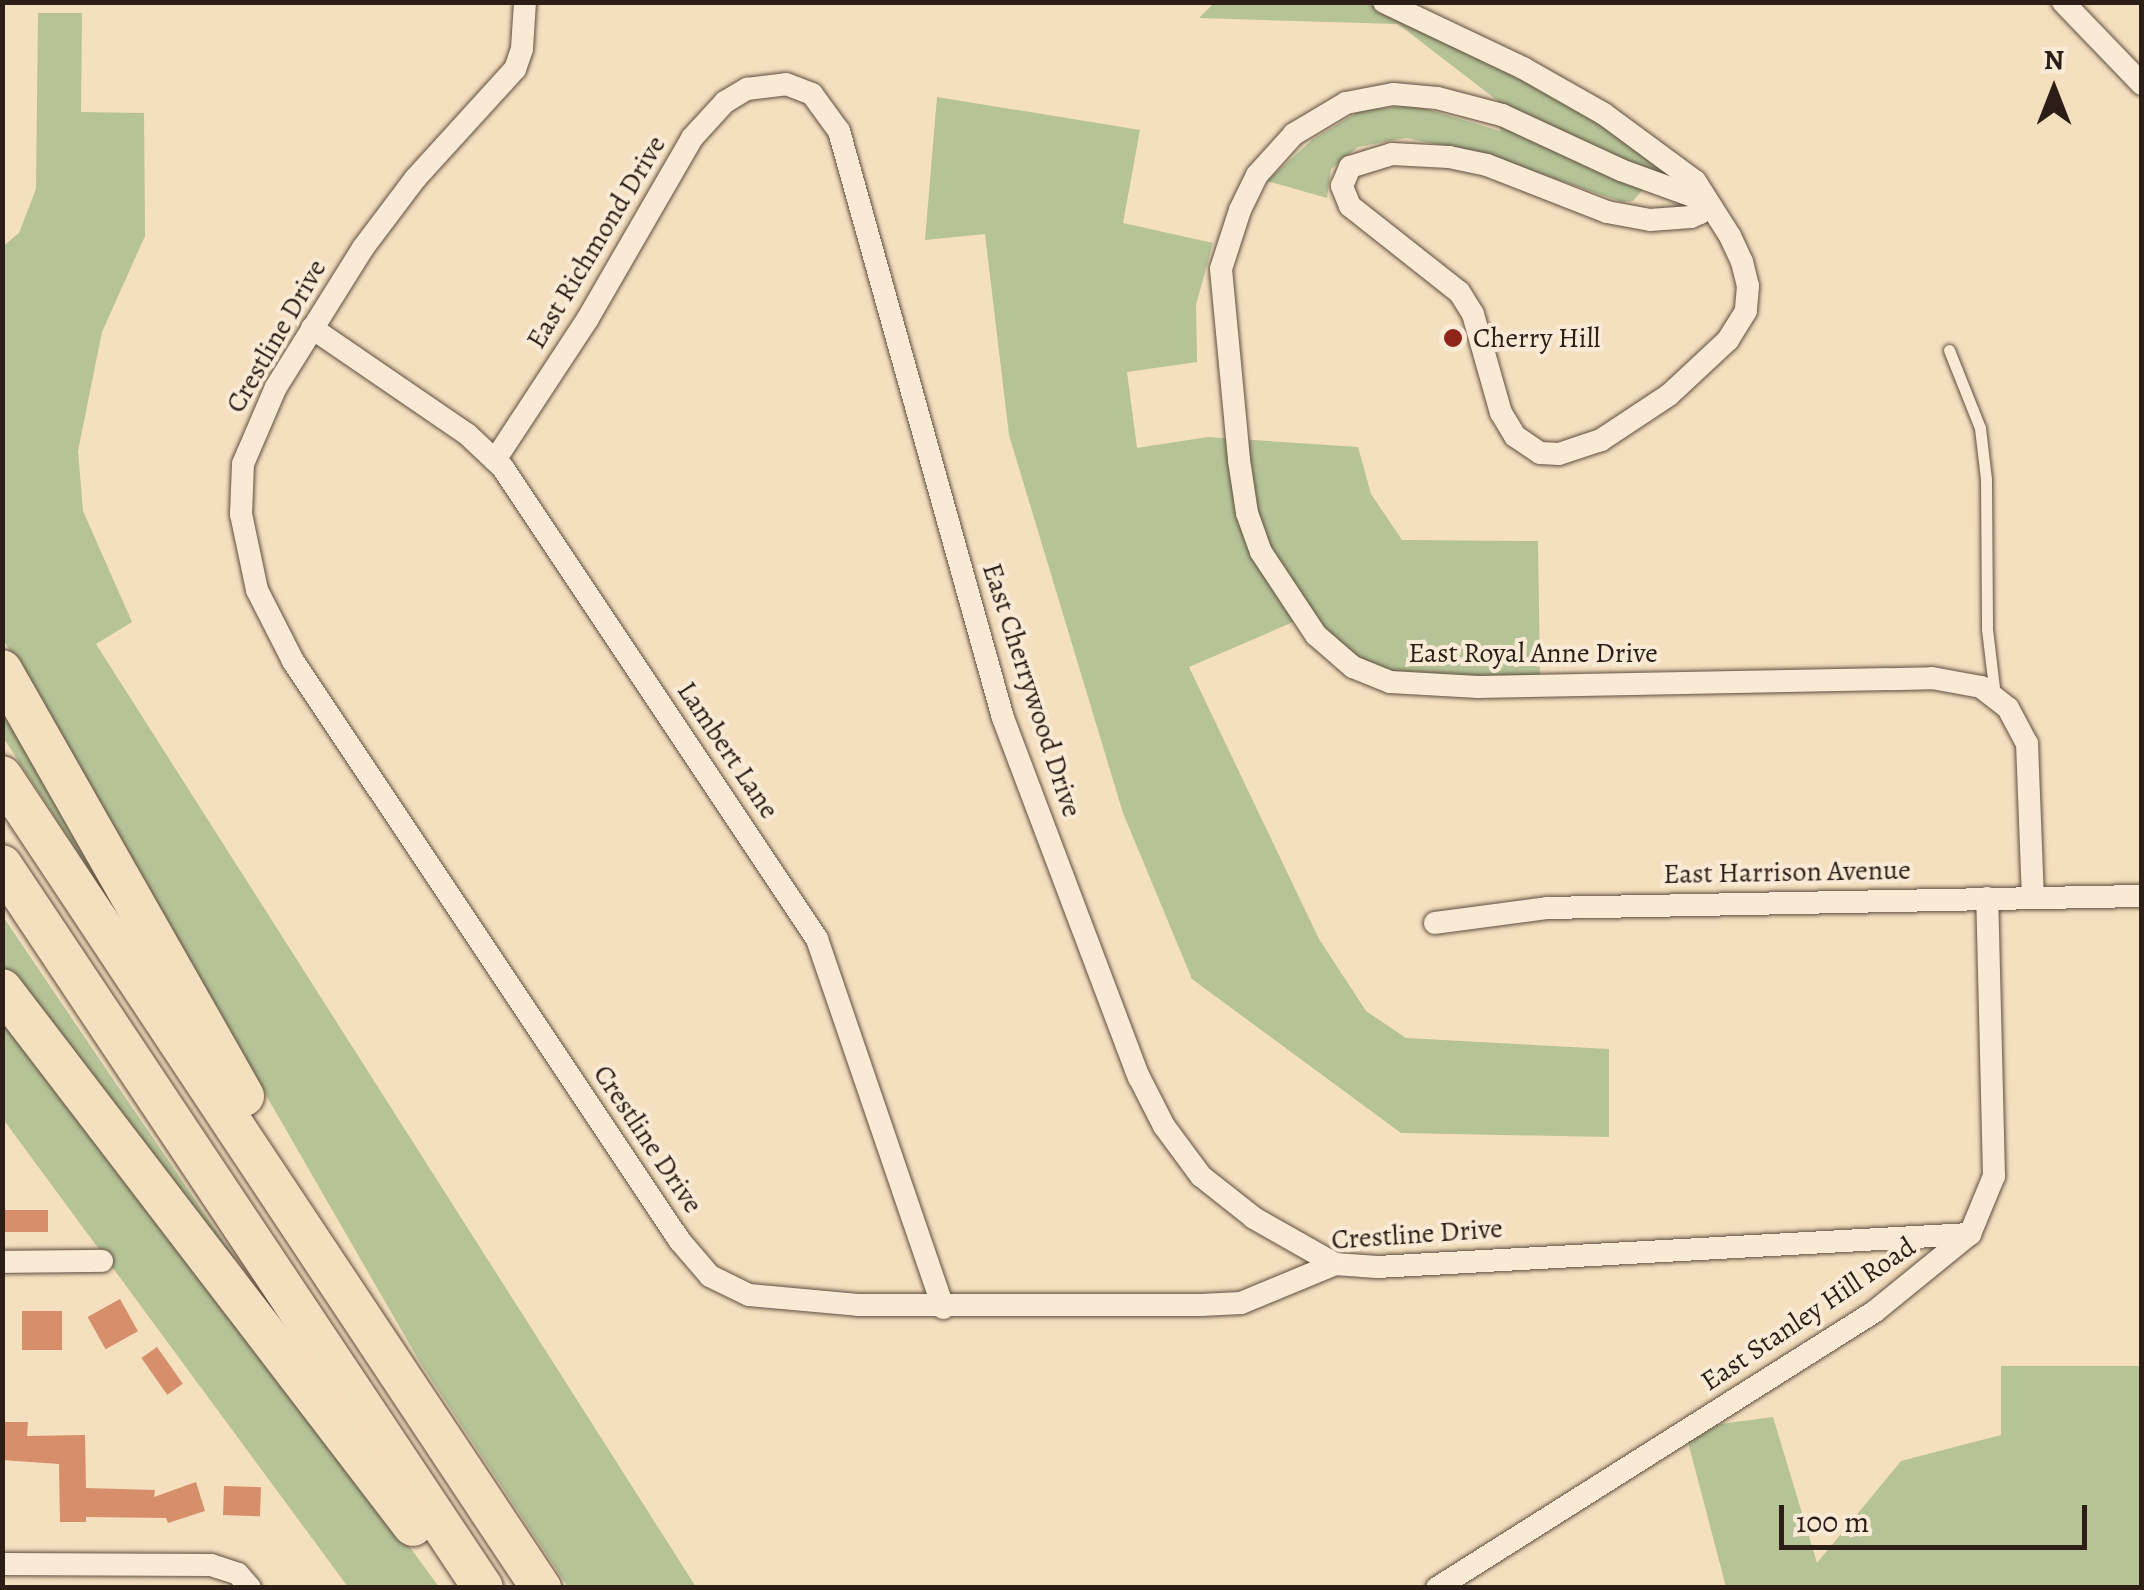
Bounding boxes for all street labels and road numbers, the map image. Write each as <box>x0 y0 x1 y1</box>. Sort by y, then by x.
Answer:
street label: East Richmond Drive <box>519 129 673 355</box>
street label: Crestline Drive <box>219 253 333 419</box>
street label: East Cherrywood Drive <box>975 559 1089 821</box>
street label: East Royal Anne Drive <box>1408 636 1658 670</box>
street label: Lambert Lane <box>670 675 786 825</box>
street label: East Harrison Avenue <box>1663 853 1911 891</box>
street label: Crestline Drive <box>586 1059 710 1219</box>
street label: Crestline Drive <box>1330 1211 1504 1257</box>
street label: East Stanley Hill Road <box>1694 1230 1922 1398</box>

